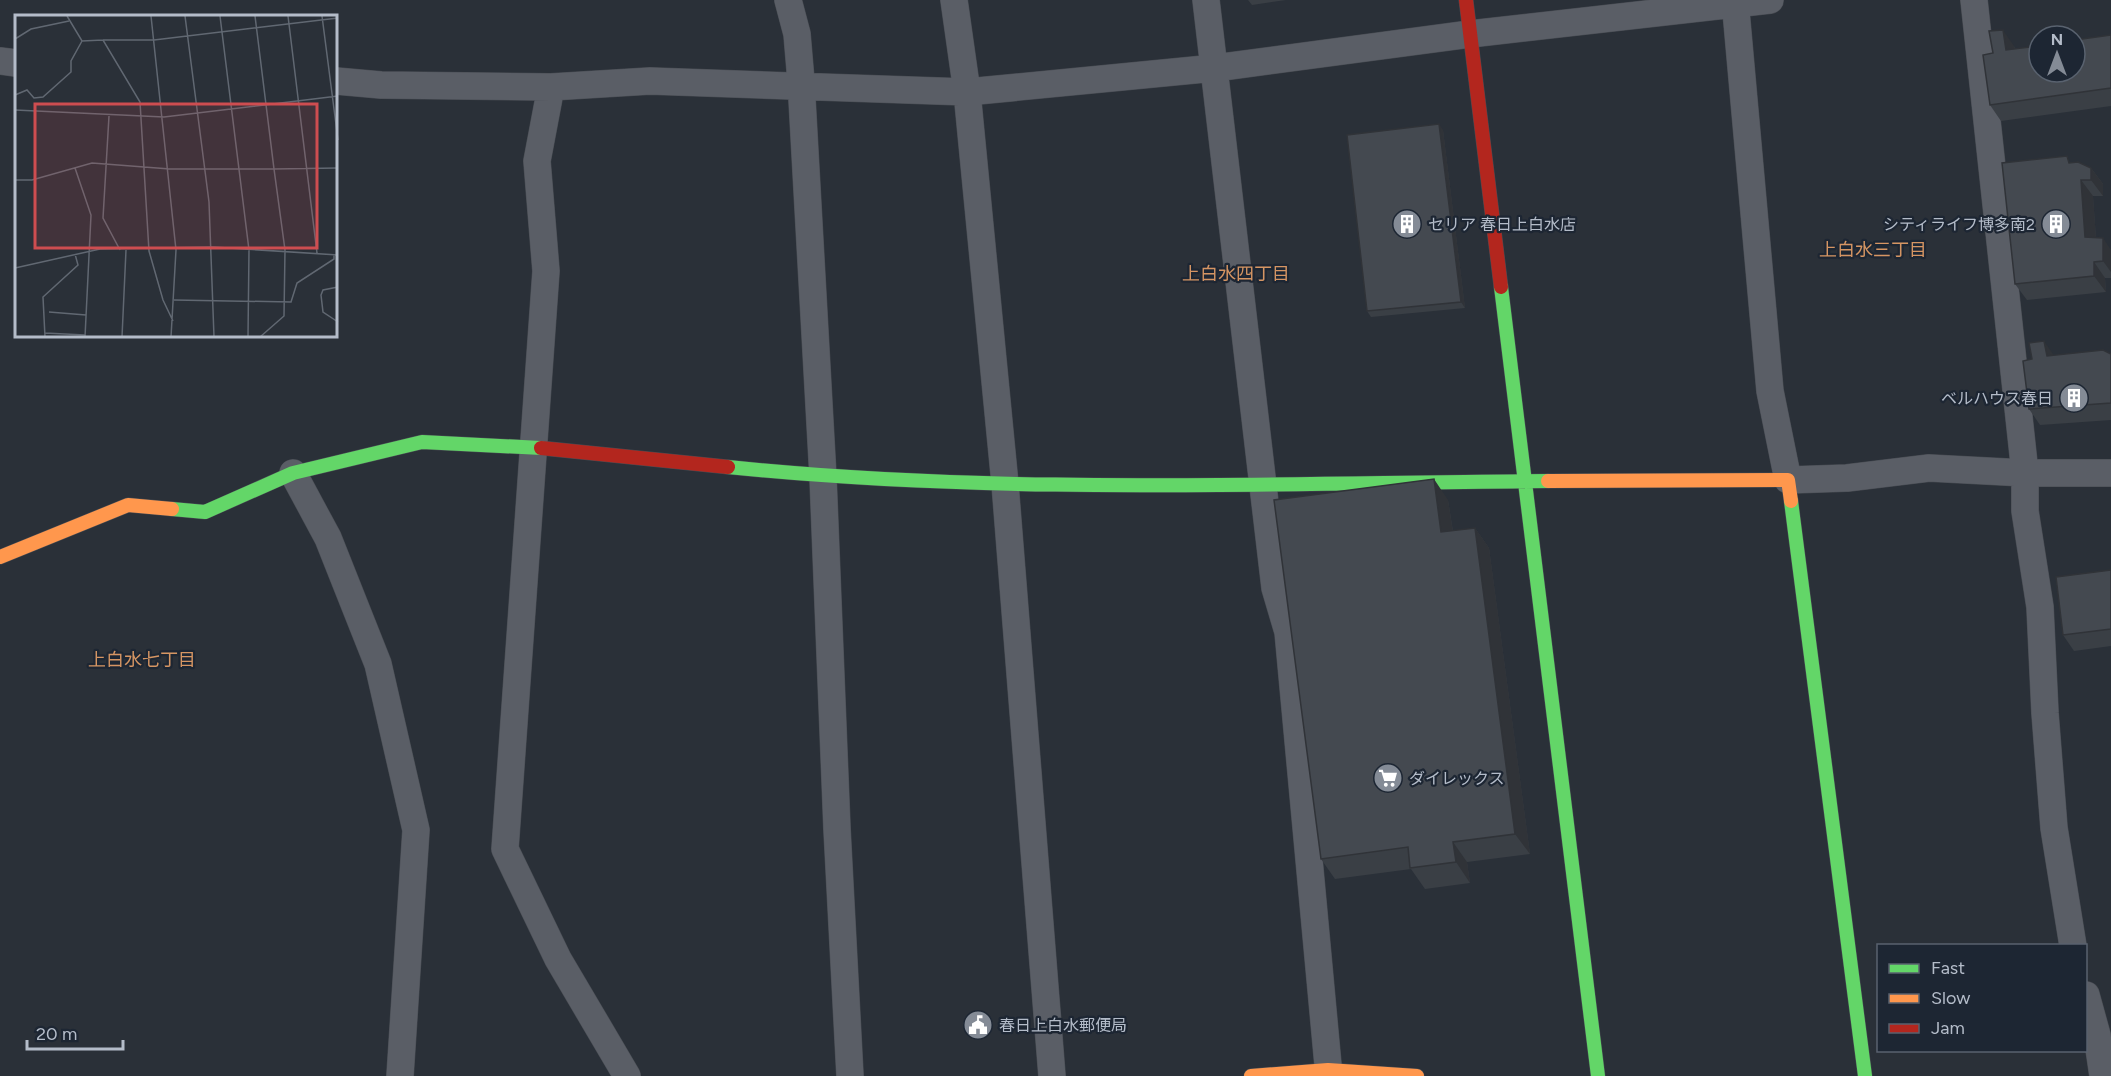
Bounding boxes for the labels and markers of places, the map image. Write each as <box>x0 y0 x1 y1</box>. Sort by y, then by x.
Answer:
building icon: セリア 春日上白水店 <box>1391 208 1423 240</box>
building icon: シティライフ博多南2 <box>2040 208 2072 240</box>
place label: セリア 春日上白水店 <box>1428 215 1576 234</box>
place label: シティライフ博多南2 <box>1883 215 2035 234</box>
building icon: ベルハウス春日 <box>2058 382 2090 414</box>
place label: ベルハウス春日 <box>1941 389 2053 408</box>
supermarket icon: ダイレックス <box>1372 762 1404 794</box>
place label: ダイレックス <box>1409 769 1505 788</box>
public building icon: 春日上白水郵便局 <box>962 1009 994 1041</box>
place label: 春日上白水郵便局 <box>999 1016 1127 1035</box>

